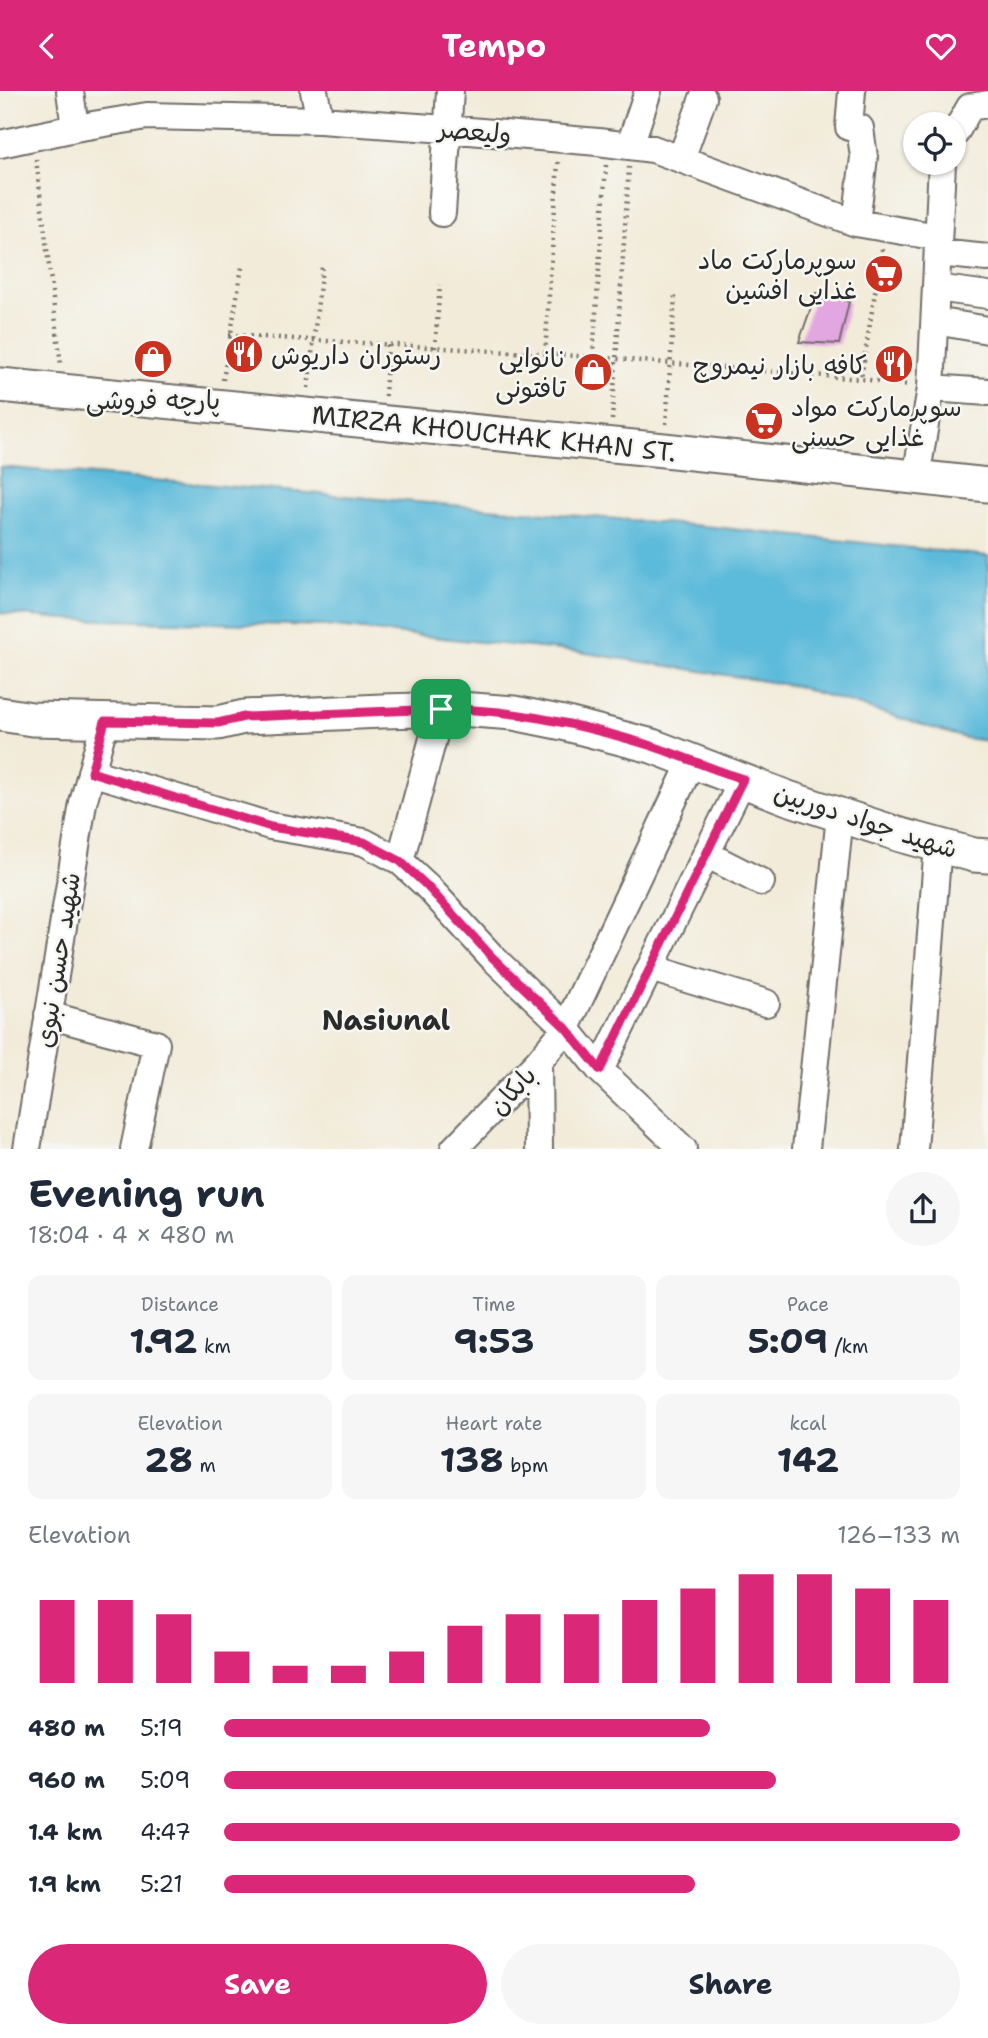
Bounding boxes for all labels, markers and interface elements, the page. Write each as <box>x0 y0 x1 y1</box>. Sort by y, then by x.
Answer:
text: Tempo <box>442 24 546 67</box>
icon: back <box>28 27 66 65</box>
icon: heart <box>922 27 960 65</box>
street label: ولیعصر <box>435 110 513 152</box>
map controls <box>903 112 966 175</box>
button: locate <box>903 112 966 175</box>
place label: سوپرمارکت ماد غذایی افشین <box>698 242 857 307</box>
supermarket icon: سوپرمارکت ماد غذایی افشین <box>863 253 905 295</box>
restaurant icon: رستوران داریوش <box>223 333 265 375</box>
place label: رستوران داریوش <box>271 337 441 372</box>
shop icon: پارچه فروشی <box>132 338 174 380</box>
place label: نانوایی تافتونی <box>495 340 566 405</box>
restaurant icon: کافه بازار نیمروچ <box>873 343 915 385</box>
place label: کافه بازار نیمروچ <box>693 347 867 383</box>
shop icon: نانوایی تافتونی <box>572 351 614 393</box>
place label: پارچه فروشی <box>86 382 220 417</box>
place label: سوپرمارکت مواد غذایی حسنی <box>791 389 962 454</box>
street label: MIRZA KHOUCHAK KHAN ST. <box>310 396 678 470</box>
supermarket icon: سوپرمارکت مواد غذایی حسنی <box>743 400 785 442</box>
pin <box>411 679 471 739</box>
icon: arrive <box>422 690 460 728</box>
street label: شهید جواد دوربین <box>770 774 962 866</box>
street label: شهید حسن نبوی <box>26 870 88 1050</box>
district label: Nasiunal <box>322 1001 451 1039</box>
street label: بابکان <box>480 1058 544 1122</box>
text: Evening run <box>28 1168 265 1219</box>
button: share <box>886 1172 960 1246</box>
text: 18:04 · 4 × 480 m <box>28 1220 234 1250</box>
text: Distance <box>141 1292 219 1317</box>
text: Time <box>472 1292 516 1317</box>
text: Pace <box>787 1292 829 1317</box>
text: 1.92 <box>129 1317 197 1364</box>
text: 9:53 <box>453 1317 535 1364</box>
text: 5:09 <box>748 1317 828 1364</box>
text: km <box>197 1334 231 1359</box>
text: /km <box>828 1334 868 1359</box>
text: Elevation <box>137 1411 223 1436</box>
text: Heart rate <box>446 1411 542 1436</box>
text: kcal <box>790 1411 826 1436</box>
text: 28 <box>144 1436 193 1483</box>
text: 138 <box>440 1436 504 1483</box>
text: 142 <box>777 1436 839 1483</box>
text: m <box>193 1453 216 1478</box>
text: bpm <box>504 1453 548 1478</box>
text: Elevation <box>28 1520 131 1550</box>
text: 126–133 m <box>837 1520 960 1550</box>
text: 480 m <box>28 1713 105 1743</box>
text: 5:19 <box>140 1713 183 1743</box>
text: 960 m <box>28 1765 105 1795</box>
text: 5:09 <box>140 1765 190 1795</box>
text: 1.4 km <box>28 1817 102 1847</box>
text: 4:47 <box>140 1817 191 1847</box>
text: 1.9 km <box>28 1869 101 1899</box>
text: 5:21 <box>140 1869 183 1899</box>
button: Save <box>28 1944 487 2024</box>
button: Share <box>501 1944 960 2024</box>

